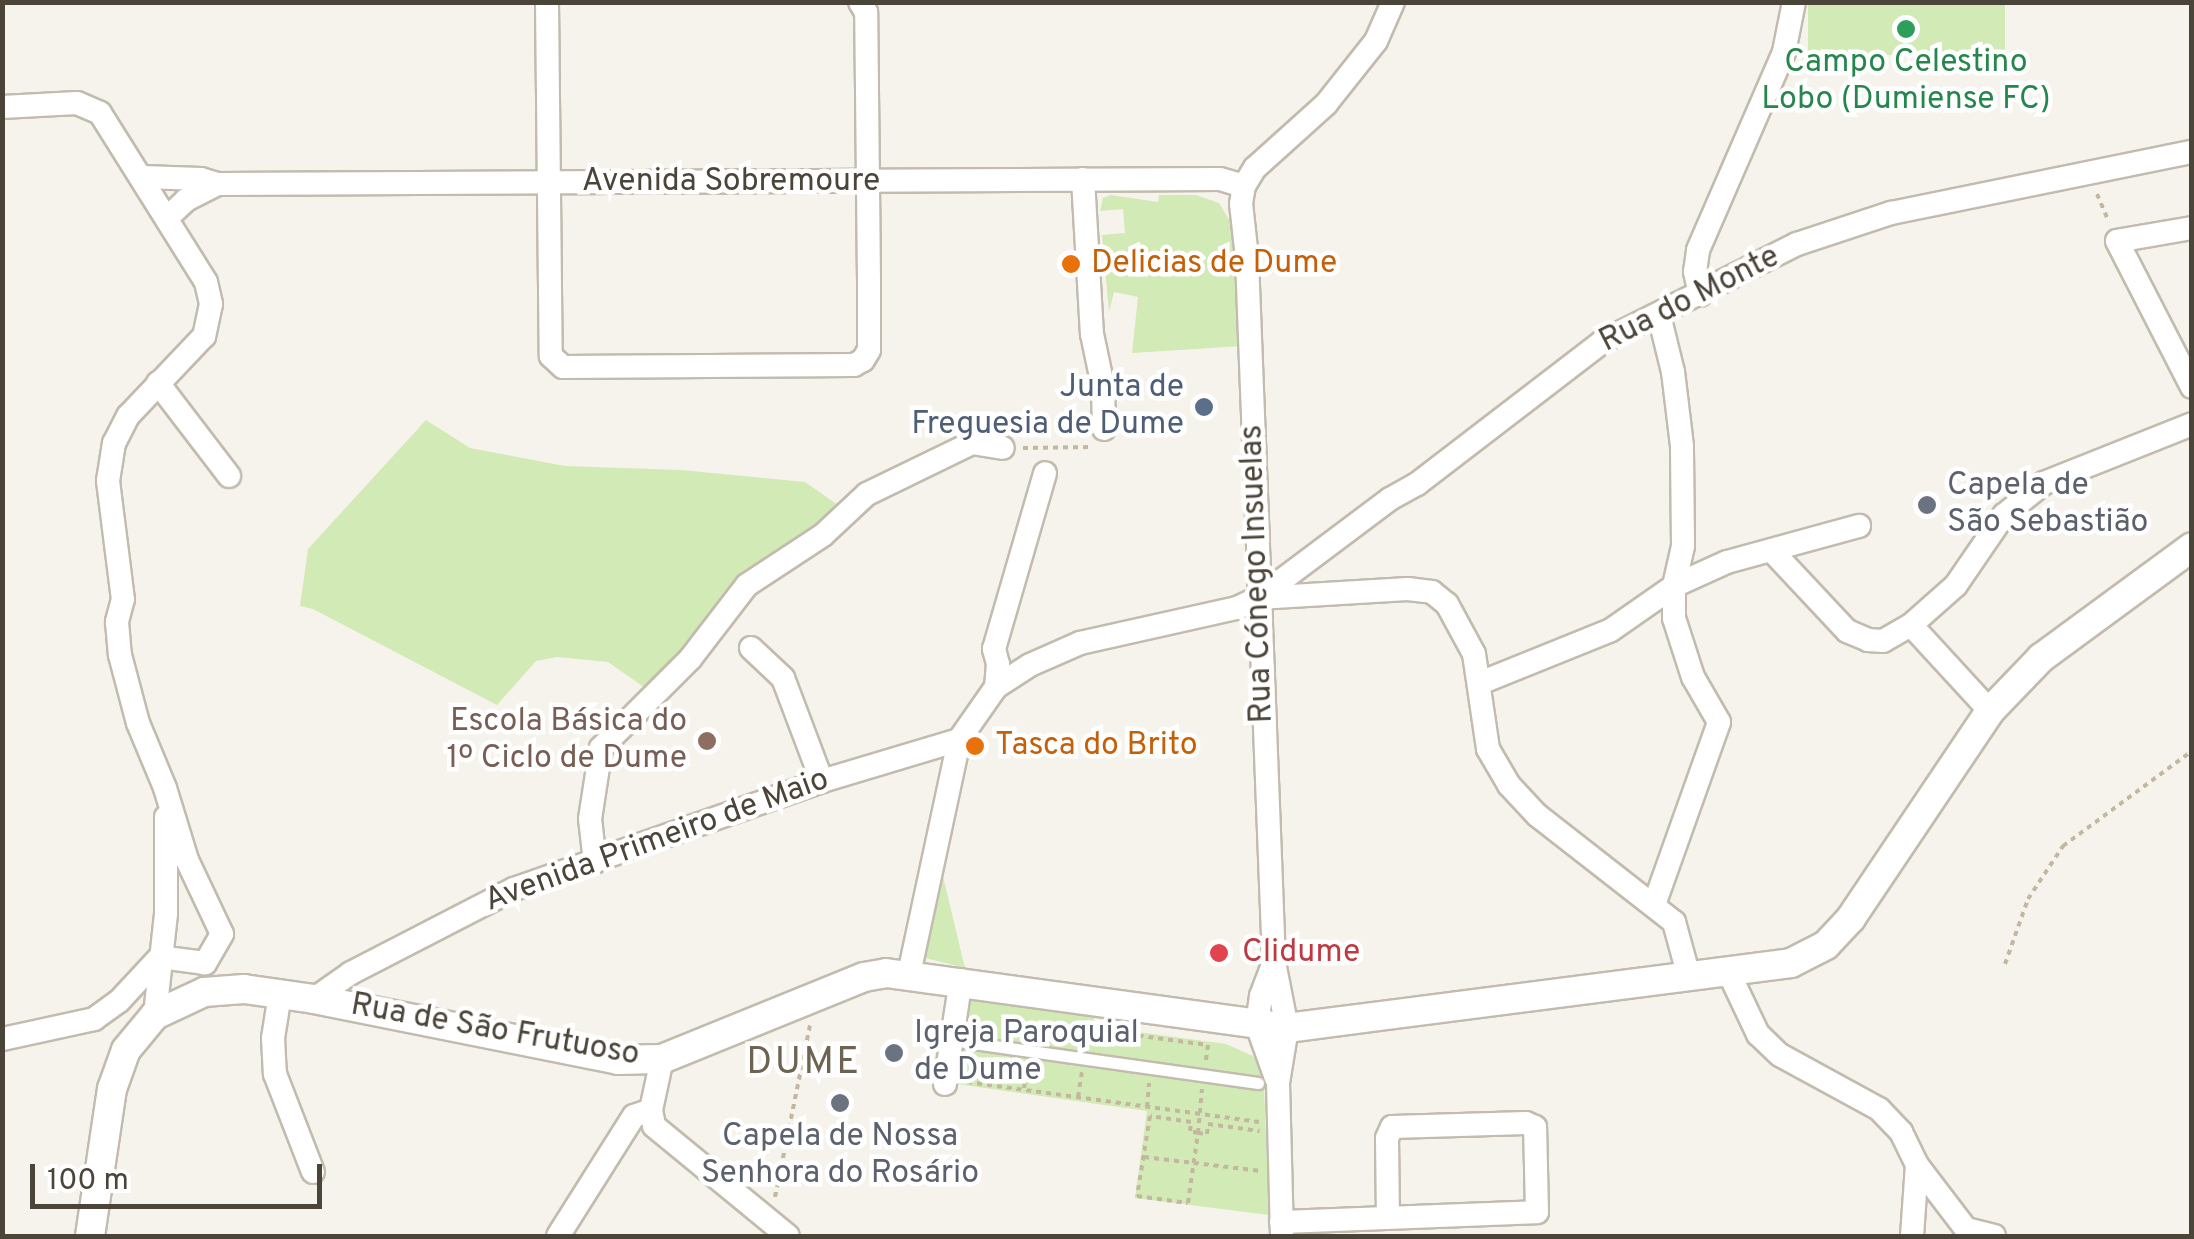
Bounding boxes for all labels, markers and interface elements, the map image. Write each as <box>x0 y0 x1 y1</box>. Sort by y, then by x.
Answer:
marker: Campo Celestino Lobo (Dumiense FC) <box>1895 18 1917 40</box>
place label: Campo Celestino Lobo (Dumiense FC) <box>1761 45 2051 120</box>
street label: Avenida Sobremoure <box>582 163 880 201</box>
street label: Rua do Monte <box>1594 238 1786 362</box>
place label: Delicias de Dume <box>1091 245 1337 283</box>
marker: Delicias de Dume <box>1060 253 1082 275</box>
place label: Junta de Freguesia de Dume <box>911 370 1184 445</box>
marker: Junta de Freguesia de Dume <box>1193 396 1215 418</box>
street label: Rua Cónego Insuelas <box>1234 424 1282 724</box>
place label: Capela de São Sebastião <box>1947 468 2148 543</box>
marker: Capela de São Sebastião <box>1916 494 1938 516</box>
place label: Escola Básica do 1º Ciclo de Dume <box>446 704 687 779</box>
place label: Tasca do Brito <box>995 727 1198 765</box>
marker: Escola Básica do 1º Ciclo de Dume <box>696 730 718 752</box>
marker: Tasca do Brito <box>964 735 986 757</box>
street label: Avenida Primeiro de Maio <box>480 761 834 921</box>
place label: Clidume <box>1242 934 1360 972</box>
marker: Clidume <box>1206 940 1232 966</box>
street label: Rua de São Frutuoso <box>348 987 642 1075</box>
place label: Igreja Paroquial de Dume <box>914 1016 1139 1091</box>
district label: DUME <box>746 1041 862 1087</box>
marker: Igreja Paroquial de Dume <box>883 1042 905 1064</box>
marker: Capela de Nossa Senhora do Rosário <box>829 1092 851 1114</box>
place label: Capela de Nossa Senhora do Rosário <box>701 1119 979 1194</box>
scale bar <box>35 1144 328 1206</box>
text: 100 m <box>47 1163 129 1200</box>

